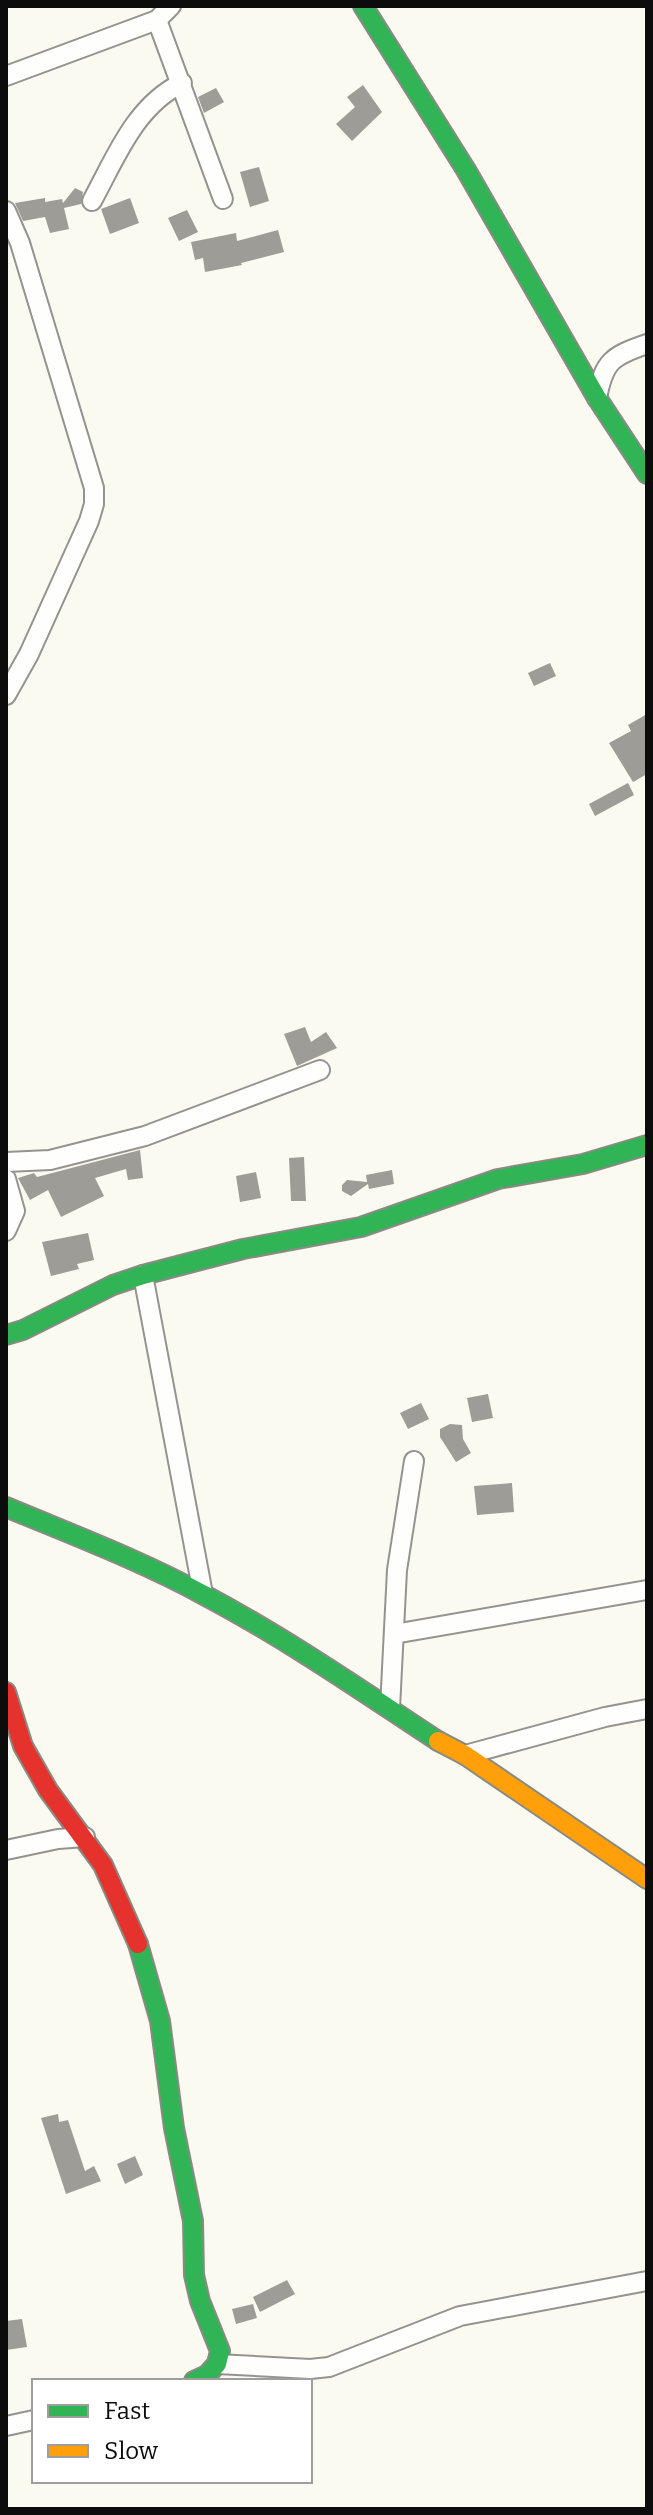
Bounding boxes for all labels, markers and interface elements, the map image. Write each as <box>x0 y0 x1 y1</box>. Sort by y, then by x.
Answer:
legend <box>32 2379 312 2483</box>
text: Fast <box>104 2397 150 2425</box>
text: Slow <box>104 2437 159 2465</box>

